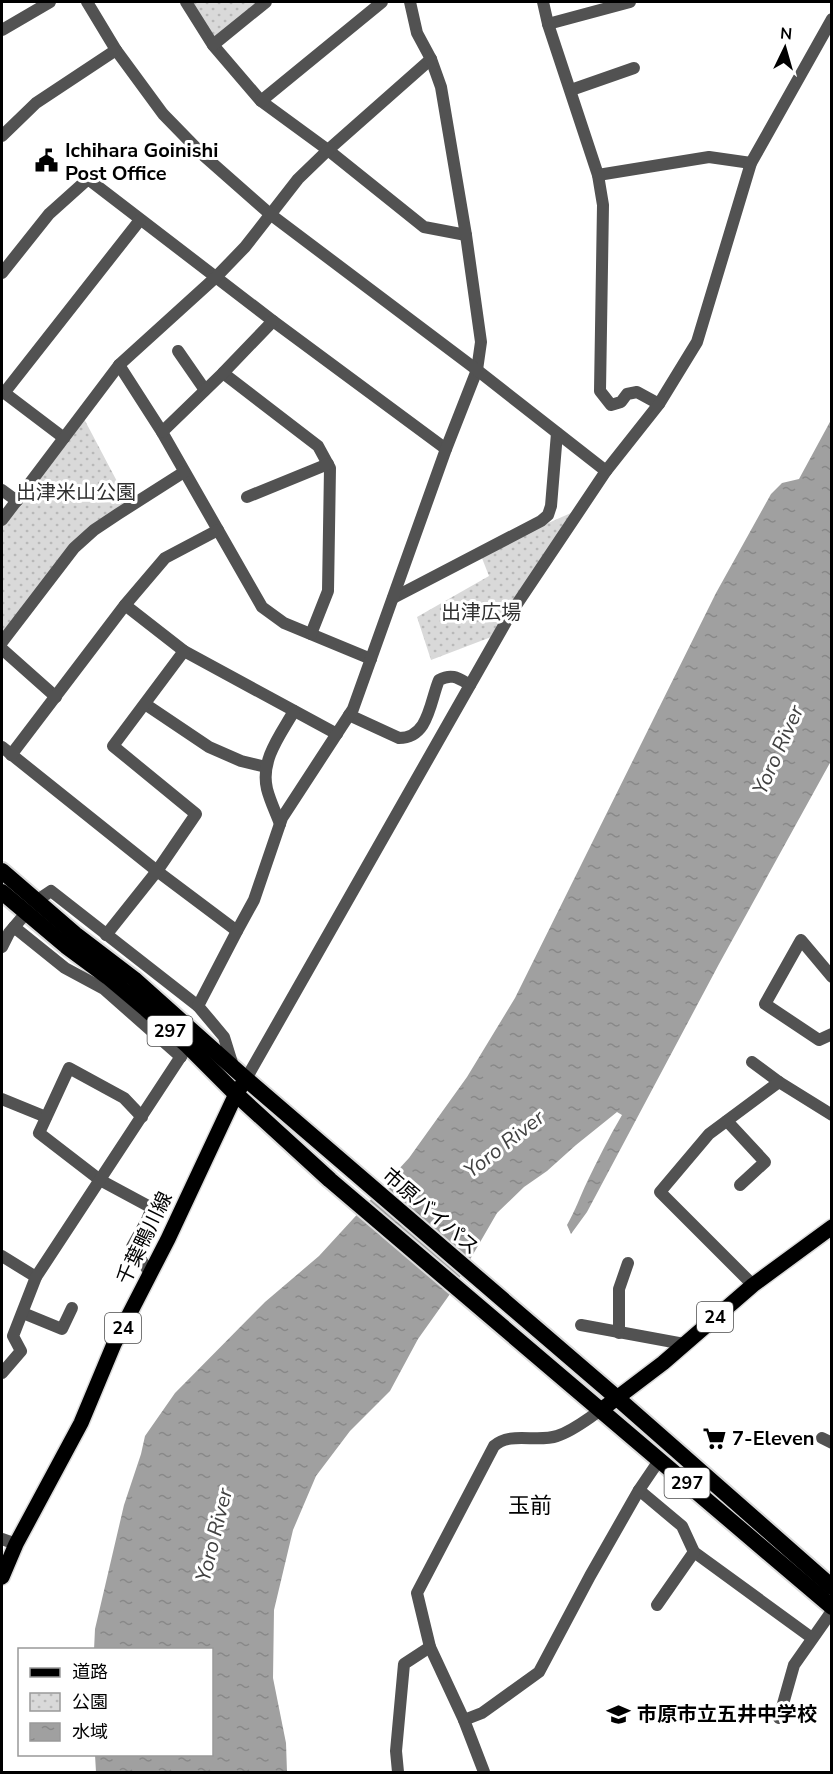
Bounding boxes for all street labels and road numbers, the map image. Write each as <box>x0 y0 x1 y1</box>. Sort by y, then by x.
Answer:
road number: 297 <box>148 1016 192 1046</box>
street label: 市原バイパス <box>377 1162 485 1261</box>
street label: 千葉鴨川線 <box>110 1187 179 1289</box>
road number: 24 <box>697 1302 733 1332</box>
road number: 24 <box>105 1313 141 1343</box>
road number: 297 <box>664 1468 710 1498</box>

